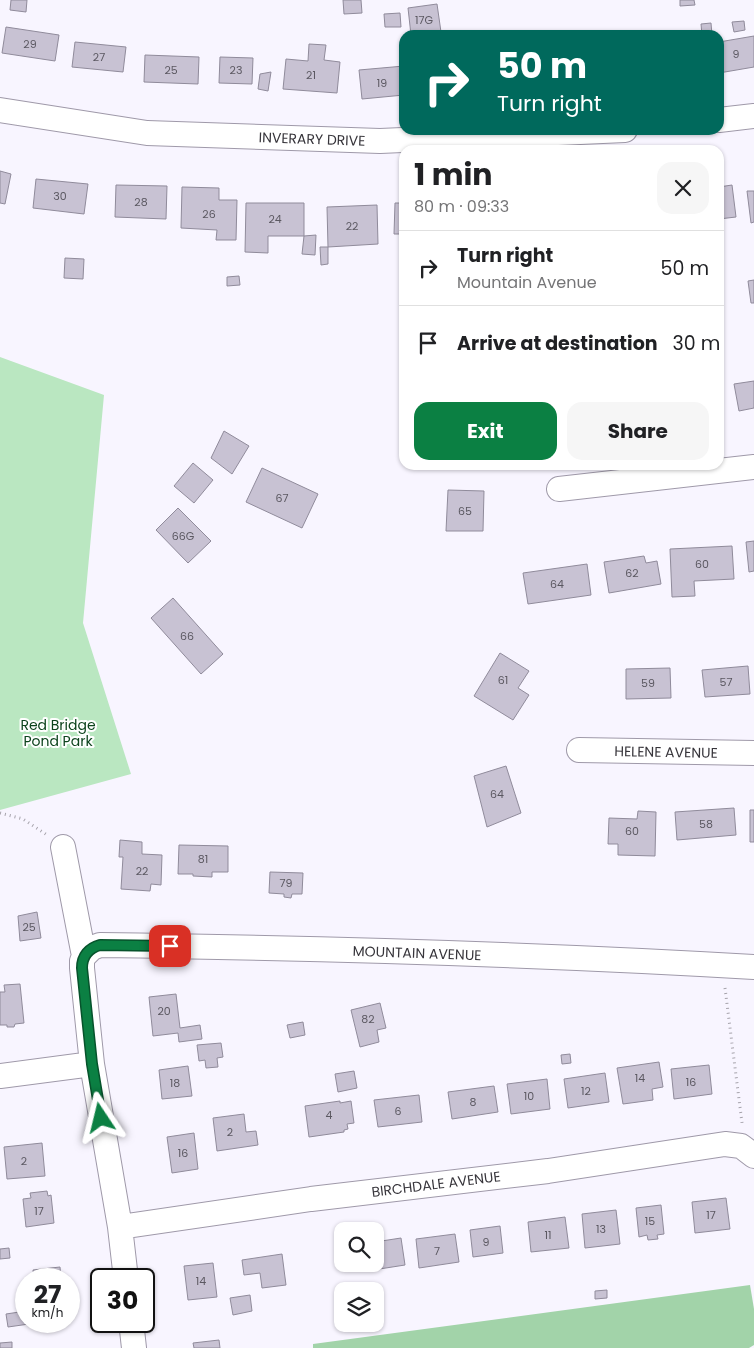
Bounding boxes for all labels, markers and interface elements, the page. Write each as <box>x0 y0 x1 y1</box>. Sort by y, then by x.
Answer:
house number: 17G <box>415 12 433 28</box>
house number: 29 <box>23 36 37 52</box>
text: 50 m <box>497 41 587 90</box>
house number: 9 <box>733 46 740 62</box>
house number: 27 <box>93 49 105 65</box>
icon: right <box>414 50 479 115</box>
house number: 25 <box>164 62 178 78</box>
house number: 23 <box>230 62 242 78</box>
house number: 21 <box>306 67 316 83</box>
house number: 19 <box>377 75 387 91</box>
text: Turn right <box>497 88 602 119</box>
street label: INVERARY DRIVE <box>258 127 366 151</box>
text: 1 min <box>414 153 492 196</box>
button: close <box>657 162 709 214</box>
house number: 30 <box>53 188 67 204</box>
house number: 28 <box>134 194 148 210</box>
text: 80 m · 09:33 <box>414 195 509 218</box>
house number: 26 <box>202 206 216 222</box>
house number: 24 <box>268 211 282 227</box>
house number: 22 <box>346 218 358 234</box>
text: Turn right <box>457 242 553 269</box>
icon: right <box>414 254 442 282</box>
text: 50 m <box>660 255 709 282</box>
text: Mountain Avenue <box>457 271 597 294</box>
icon: arrive <box>414 329 442 357</box>
text: Arrive at destination <box>457 330 658 357</box>
text: 30 m <box>673 330 720 357</box>
button: Exit <box>414 402 557 460</box>
button: Share <box>567 402 709 460</box>
house number: 67 <box>276 490 289 506</box>
house number: 65 <box>458 503 472 519</box>
house number: 66G <box>172 528 195 544</box>
house number: 60 <box>695 556 709 572</box>
house number: 62 <box>625 565 639 581</box>
house number: 64 <box>550 576 564 592</box>
house number: 66 <box>180 628 194 644</box>
house number: 61 <box>498 672 508 688</box>
house number: 57 <box>720 674 732 690</box>
house number: 59 <box>641 675 655 691</box>
park label: Red Bridge Pond Park <box>20 715 96 751</box>
street label: HELENE AVENUE <box>614 741 718 763</box>
house number: 64 <box>490 786 504 802</box>
house number: 58 <box>699 816 713 832</box>
house number: 60 <box>625 823 639 839</box>
house number: 81 <box>198 851 208 867</box>
house number: 22 <box>136 863 148 879</box>
house number: 79 <box>280 875 293 891</box>
house number: 25 <box>22 919 36 935</box>
pin <box>149 925 191 967</box>
icon: arrive <box>156 932 184 960</box>
street label: MOUNTAIN AVENUE <box>352 941 482 965</box>
house number: 20 <box>157 1003 171 1019</box>
house number: 82 <box>361 1011 375 1027</box>
house number: 14 <box>635 1070 645 1086</box>
house number: 16 <box>686 1074 696 1090</box>
house number: 18 <box>170 1075 180 1091</box>
house number: 12 <box>581 1083 591 1099</box>
house number: 10 <box>524 1088 534 1104</box>
position arrow <box>74 1091 126 1143</box>
house number: 8 <box>470 1094 477 1110</box>
house number: 6 <box>395 1103 402 1119</box>
house number: 4 <box>326 1107 333 1123</box>
house number: 2 <box>227 1124 233 1140</box>
house number: 16 <box>178 1145 188 1161</box>
house number: 2 <box>21 1153 27 1169</box>
street label: BIRCHDALE AVENUE <box>370 1166 502 1202</box>
house number: 17 <box>34 1203 44 1219</box>
house number: 17 <box>706 1207 716 1223</box>
house number: 15 <box>645 1213 655 1229</box>
house number: 13 <box>596 1221 606 1237</box>
map controls <box>334 1222 384 1332</box>
button: search <box>334 1222 384 1272</box>
house number: 11 <box>544 1227 552 1243</box>
house number: 9 <box>483 1234 490 1250</box>
house number: 7 <box>434 1243 440 1259</box>
speed limit sign: 30 <box>90 1268 155 1333</box>
house number: 14 <box>196 1273 206 1289</box>
text: 27 <box>34 1277 61 1312</box>
button: layers <box>334 1282 384 1332</box>
text: km/h <box>32 1304 63 1321</box>

